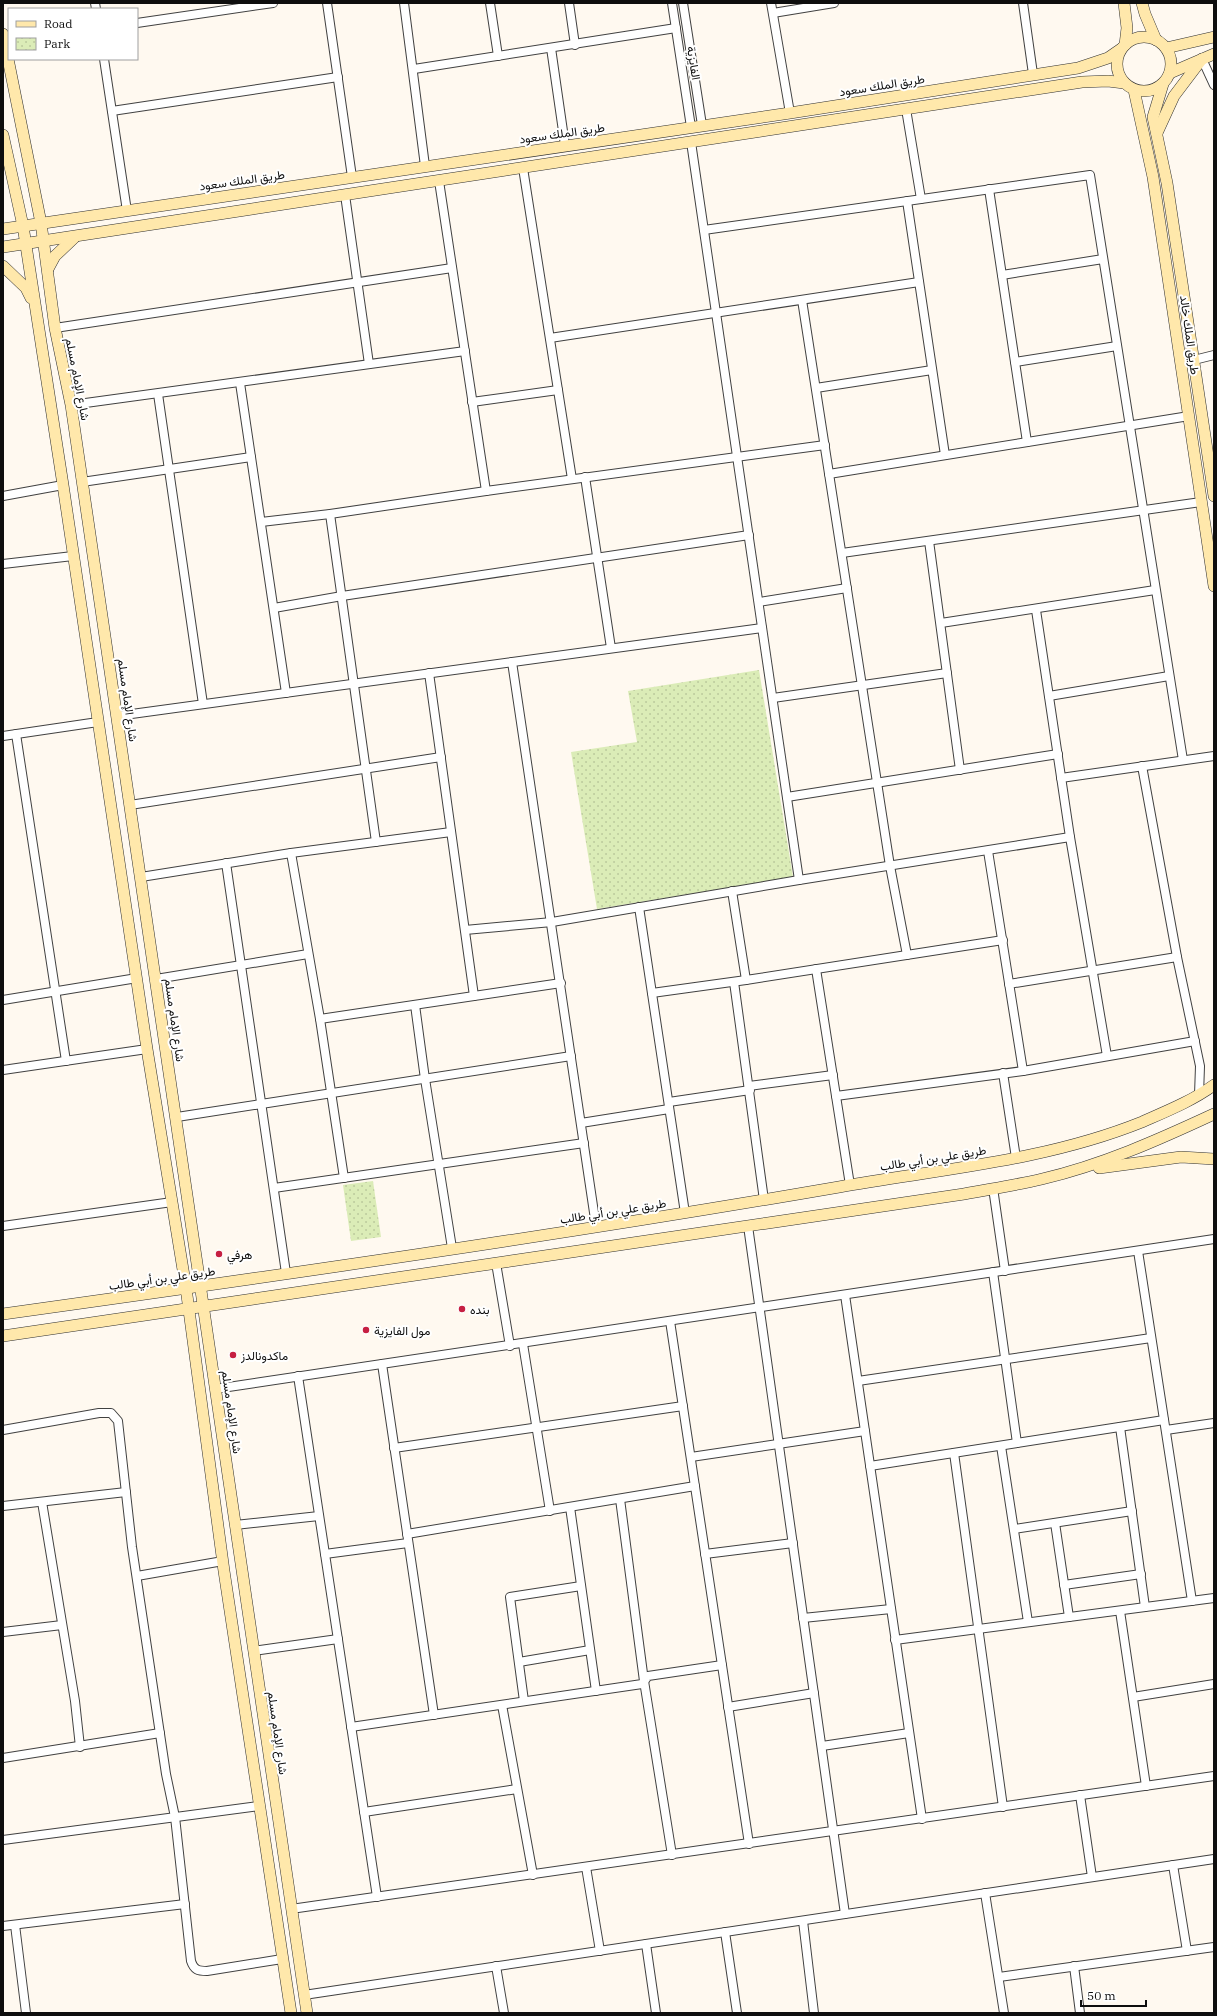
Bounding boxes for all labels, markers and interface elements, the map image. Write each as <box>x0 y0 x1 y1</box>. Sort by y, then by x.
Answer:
legend <box>8 8 138 60</box>
text: Road <box>44 16 73 31</box>
text: Park <box>44 36 70 51</box>
street label: الفايزية <box>683 45 704 81</box>
street label: طريق الملك سعود <box>838 71 926 100</box>
street label: طريق الملك سعود <box>518 120 606 147</box>
street label: طريق الملك سعود <box>198 167 286 194</box>
street label: طريق الملك خالد <box>1176 294 1203 376</box>
street label: شارع الإمام مسلم <box>61 336 93 422</box>
street label: شارع الإمام مسلم <box>113 657 141 743</box>
street label: شارع الإمام مسلم <box>160 977 188 1063</box>
street label: طريق علي بن أبي طالب <box>879 1142 988 1177</box>
street label: طريق علي بن أبي طالب <box>559 1195 668 1230</box>
place label: هرفي <box>227 1247 252 1265</box>
marker: هرفي <box>214 1249 224 1259</box>
street label: طريق علي بن أبي طالب <box>108 1263 217 1296</box>
place label: بنده <box>470 1302 490 1317</box>
marker: بنده <box>457 1304 467 1314</box>
place label: مول الفايزية <box>374 1323 430 1339</box>
marker: مول الفايزية <box>361 1325 371 1335</box>
place label: ماكدونالدز <box>240 1348 288 1364</box>
marker: ماكدونالدز <box>228 1350 238 1360</box>
street label: شارع الإمام مسلم <box>217 1369 245 1455</box>
street label: شارع الإمام مسلم <box>263 1690 291 1776</box>
scale bar <box>1081 1982 1146 2008</box>
text: 50 m <box>1087 1988 1116 2003</box>

